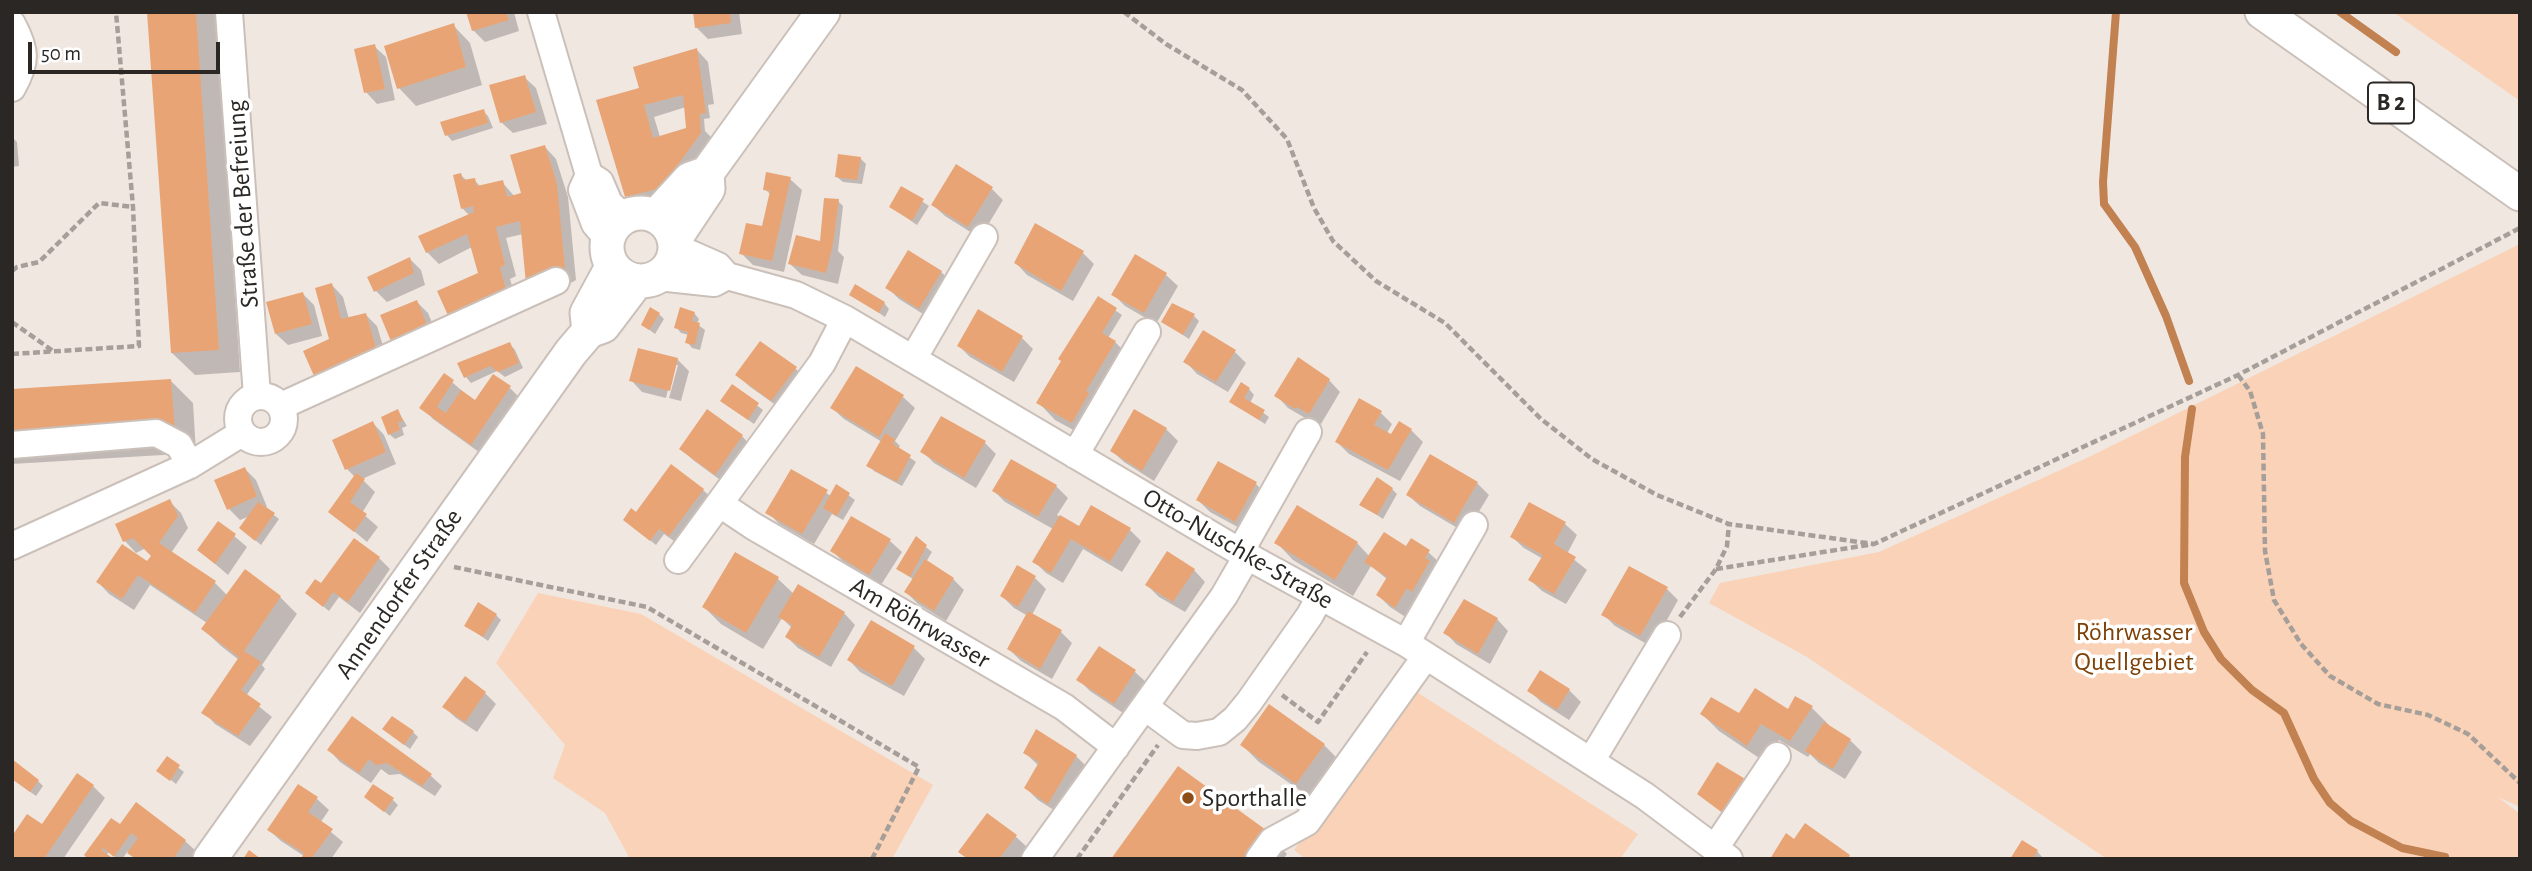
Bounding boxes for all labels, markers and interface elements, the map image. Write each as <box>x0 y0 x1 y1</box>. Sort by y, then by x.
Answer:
scale bar <box>32 28 224 72</box>
text: 50 m <box>41 43 81 64</box>
road number: B 2 <box>2368 82 2414 124</box>
street label: Straße der Befreiung <box>220 99 266 309</box>
street label: Otto-Nuschke-Straße <box>1137 482 1339 616</box>
street label: Annendorfer Straße <box>329 503 469 685</box>
street label: Am Röhrwasser <box>844 570 996 676</box>
park label: Röhrwasser Quellgebiet <box>2074 616 2194 678</box>
place label: Sporthalle <box>1202 782 1307 814</box>
marker: Sporthalle <box>1180 790 1196 806</box>

